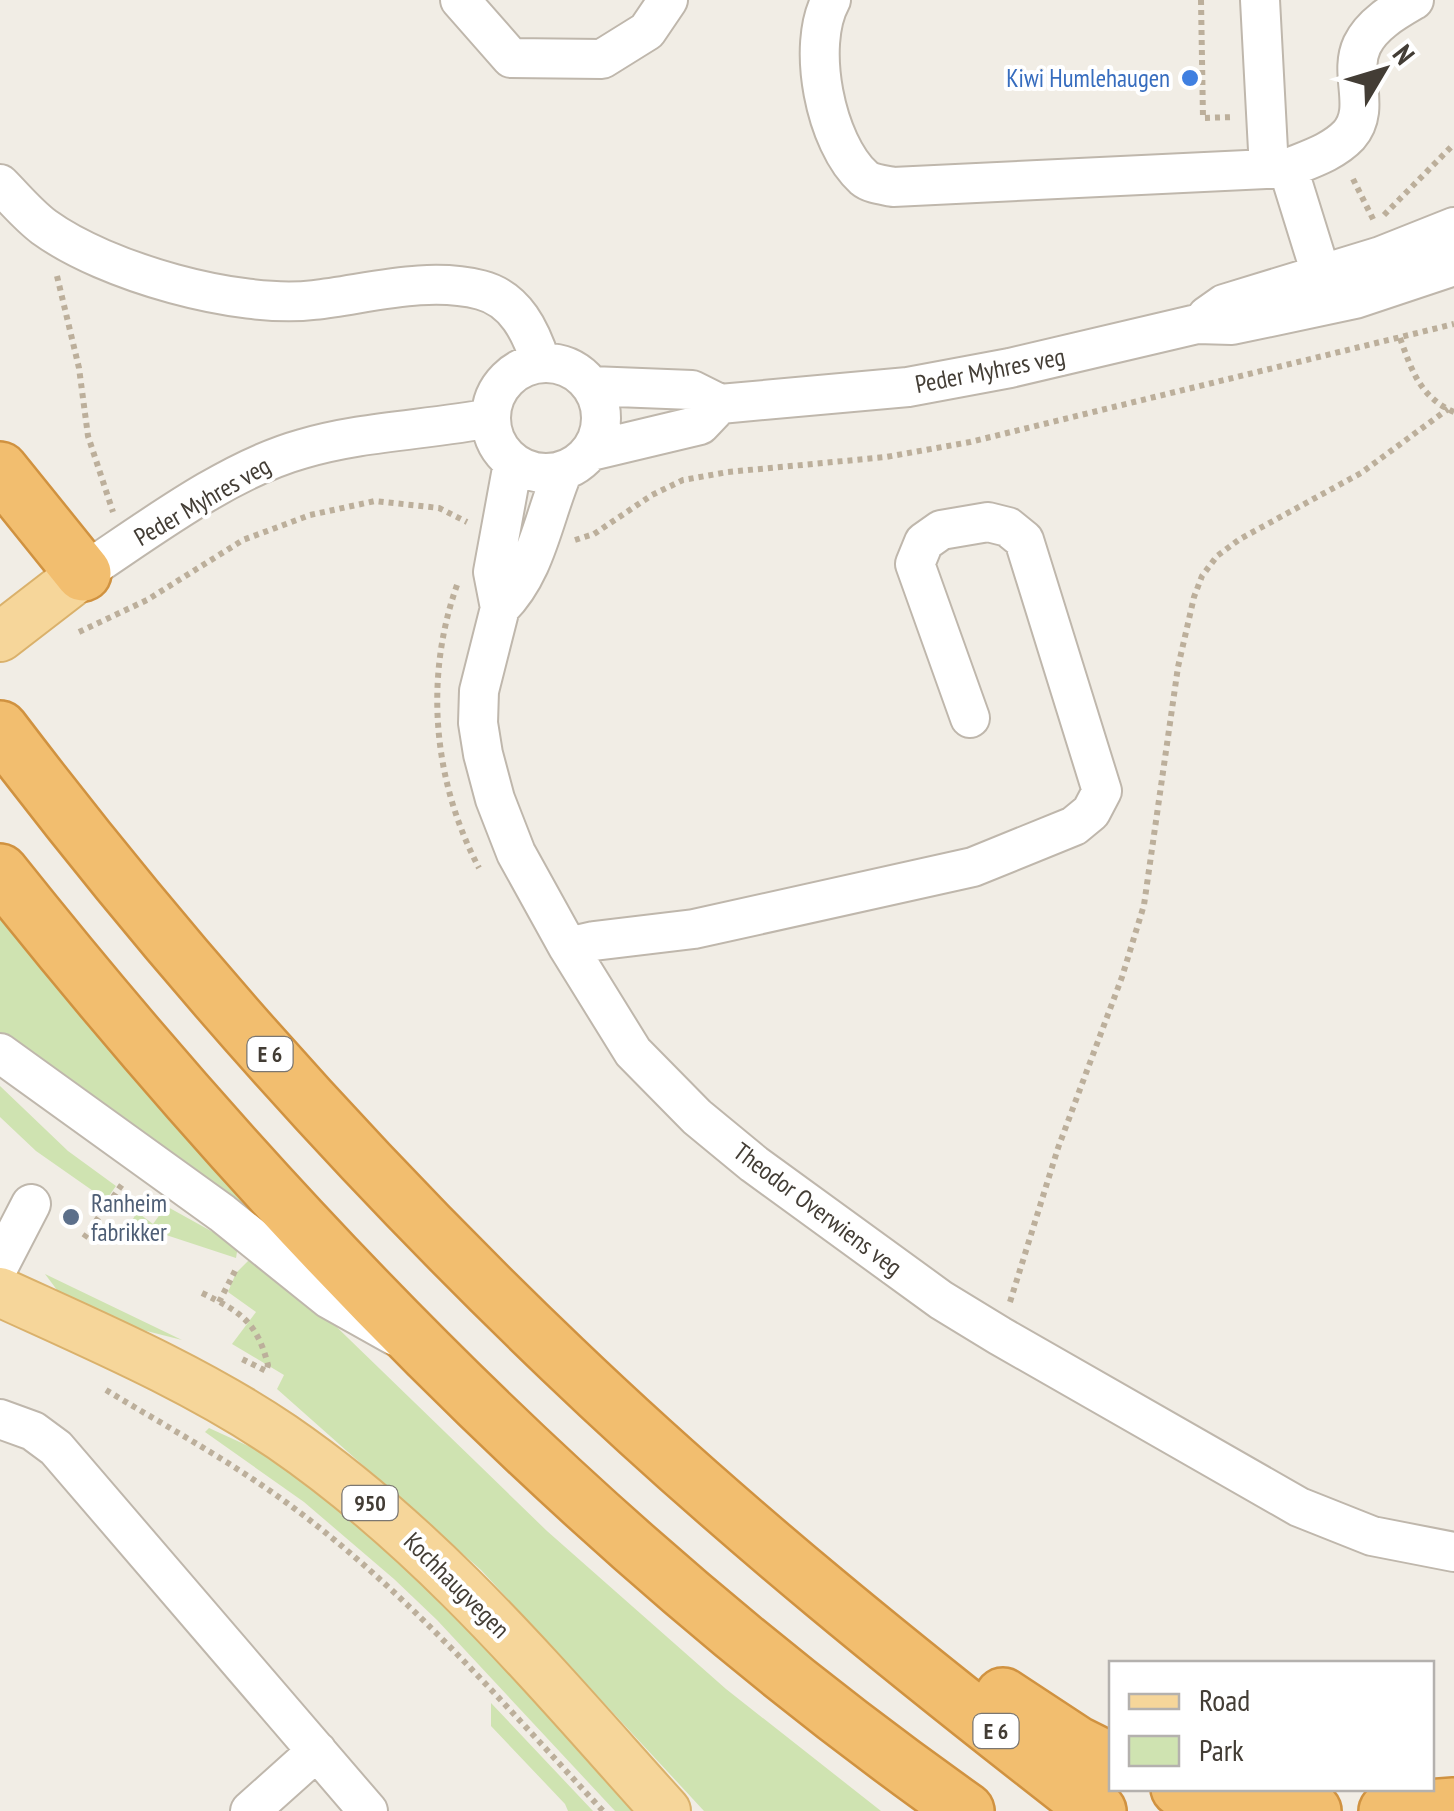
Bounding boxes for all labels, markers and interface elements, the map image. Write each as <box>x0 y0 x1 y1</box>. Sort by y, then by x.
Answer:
north arrow <box>1334 20 1434 120</box>
text: N <box>1385 37 1423 72</box>
place label: Kiwi Humlehaugen <box>1006 62 1170 94</box>
marker: Kiwi Humlehaugen <box>1179 67 1201 89</box>
street label: Peder Myhres veg <box>912 340 1068 400</box>
street label: Peder Myhres veg <box>128 449 276 553</box>
road number: E 6 <box>248 1037 292 1071</box>
street label: Theodor Overwiens veg <box>727 1135 909 1283</box>
place label: Ranheim fabrikker <box>91 1187 167 1248</box>
marker: Ranheim fabrikker <box>60 1206 82 1228</box>
road number: 950 <box>342 1486 398 1520</box>
street label: Kochhaugvegen <box>397 1525 517 1645</box>
legend <box>1109 1661 1434 1791</box>
text: Road <box>1199 1680 1250 1719</box>
road number: E 6 <box>974 1714 1018 1748</box>
text: Park <box>1199 1730 1244 1769</box>

